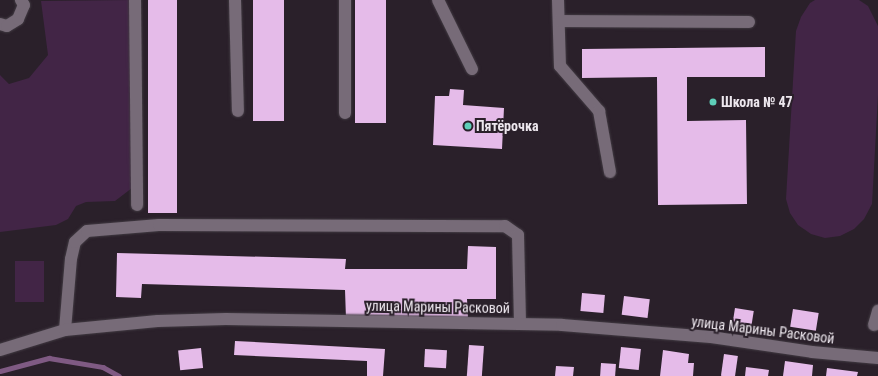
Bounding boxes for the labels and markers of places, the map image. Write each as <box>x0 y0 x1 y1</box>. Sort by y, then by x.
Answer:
place label: Школа № 47 <box>721 94 793 110</box>
marker: Школа № 47 <box>708 97 718 107</box>
place label: Пятёрочка <box>476 118 539 134</box>
marker: Пятёрочка <box>463 121 473 131</box>

